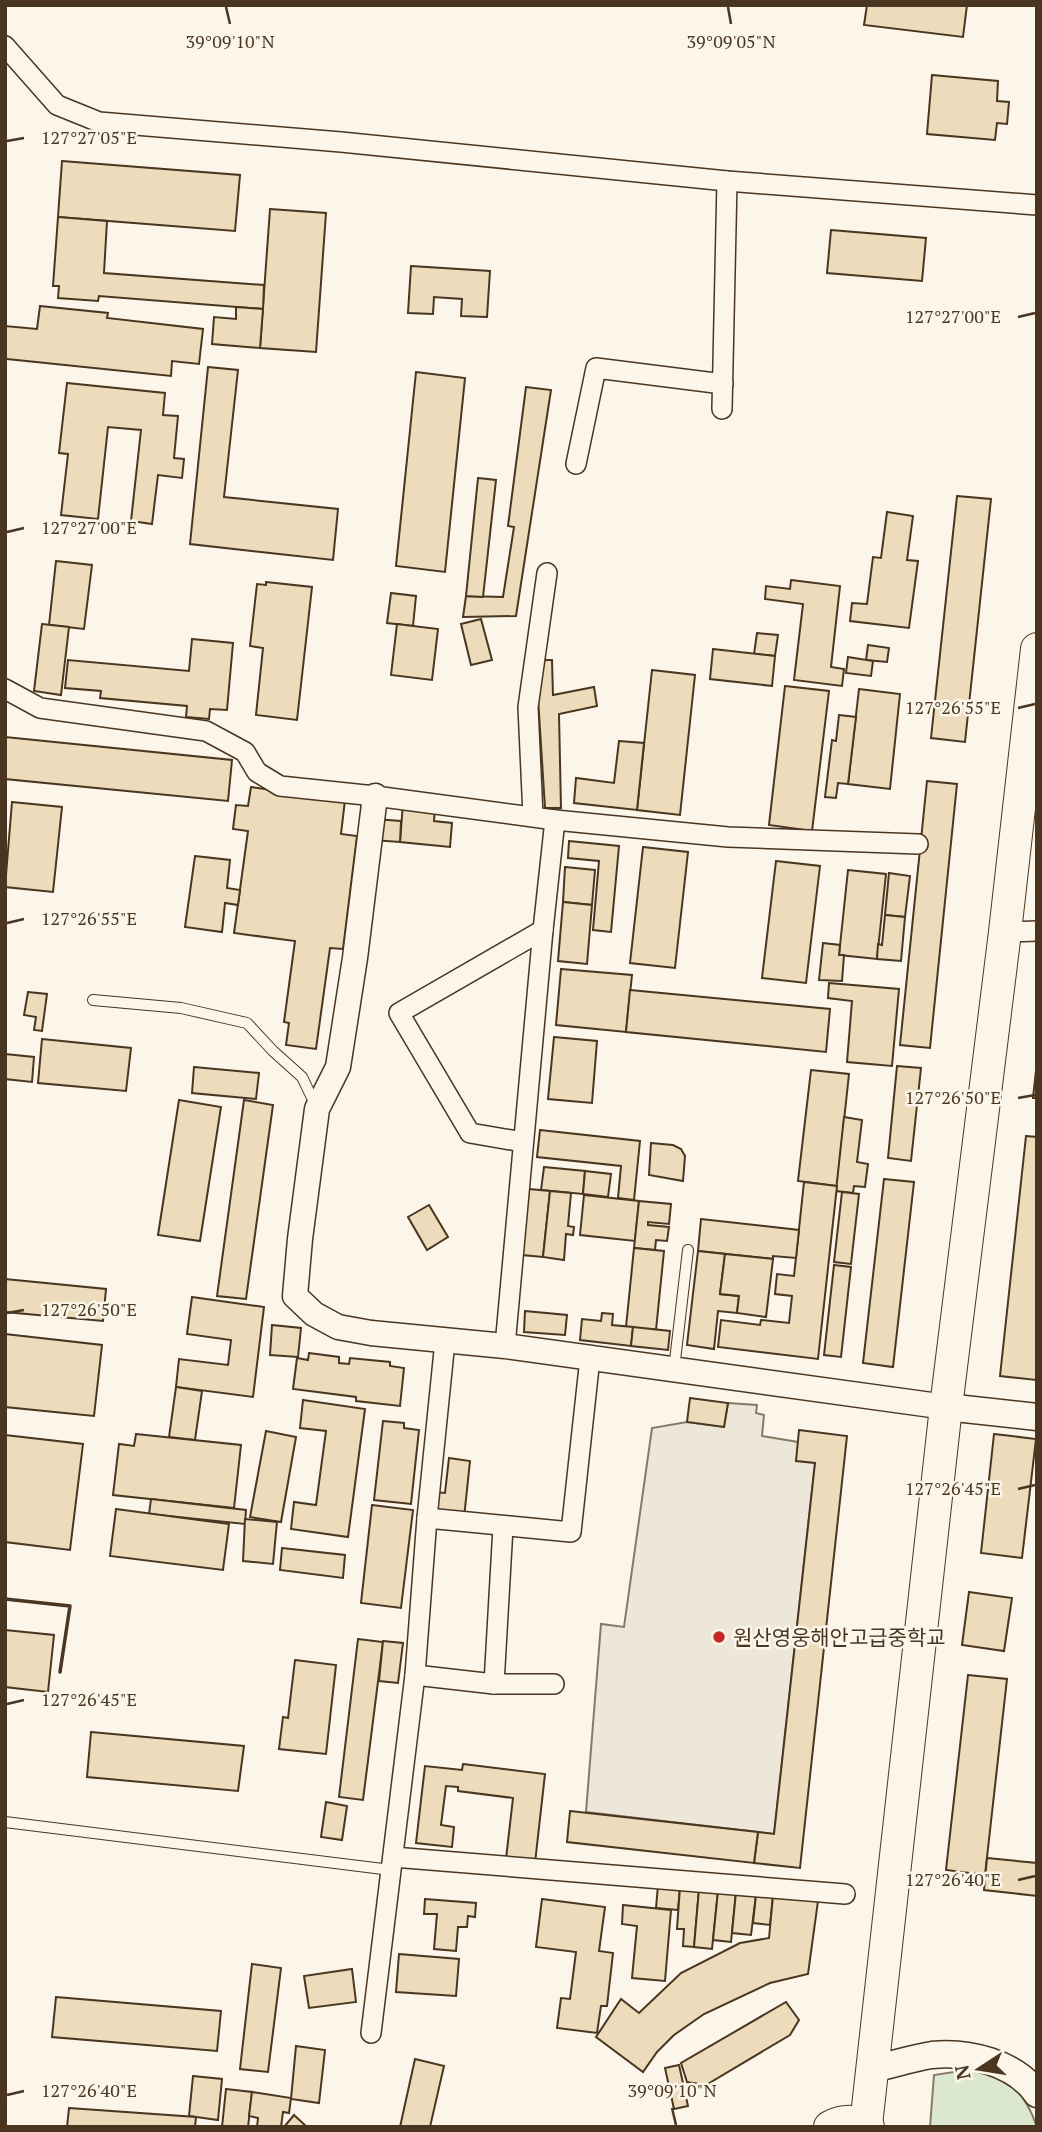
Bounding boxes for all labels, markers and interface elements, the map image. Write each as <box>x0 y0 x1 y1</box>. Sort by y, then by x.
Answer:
text: 39°09'10"N <box>185 29 275 53</box>
text: 39°09'05"N <box>686 29 776 53</box>
text: 127°27'05"E <box>41 125 137 149</box>
text: 127°27'00"E <box>905 304 1001 328</box>
text: 127°27'00"E <box>41 515 137 539</box>
text: 127°26'55"E <box>905 695 1001 719</box>
text: 127°26'55"E <box>41 906 137 930</box>
text: 127°26'50"E <box>905 1085 1001 1109</box>
text: 127°26'50"E <box>41 1297 137 1321</box>
text: 127°26'45"E <box>905 1476 1001 1500</box>
place label: 원산영웅해안고급중학교 <box>733 1623 946 1651</box>
marker: 원산영웅해안고급중학교 <box>711 1629 727 1645</box>
text: 127°26'45"E <box>41 1687 137 1711</box>
text: 127°26'40"E <box>905 1867 1001 1891</box>
north arrow <box>944 2034 1014 2104</box>
text: N <box>948 2062 976 2082</box>
text: 127°26'40"E <box>41 2078 137 2102</box>
text: 39°09'10"N <box>627 2078 717 2102</box>

